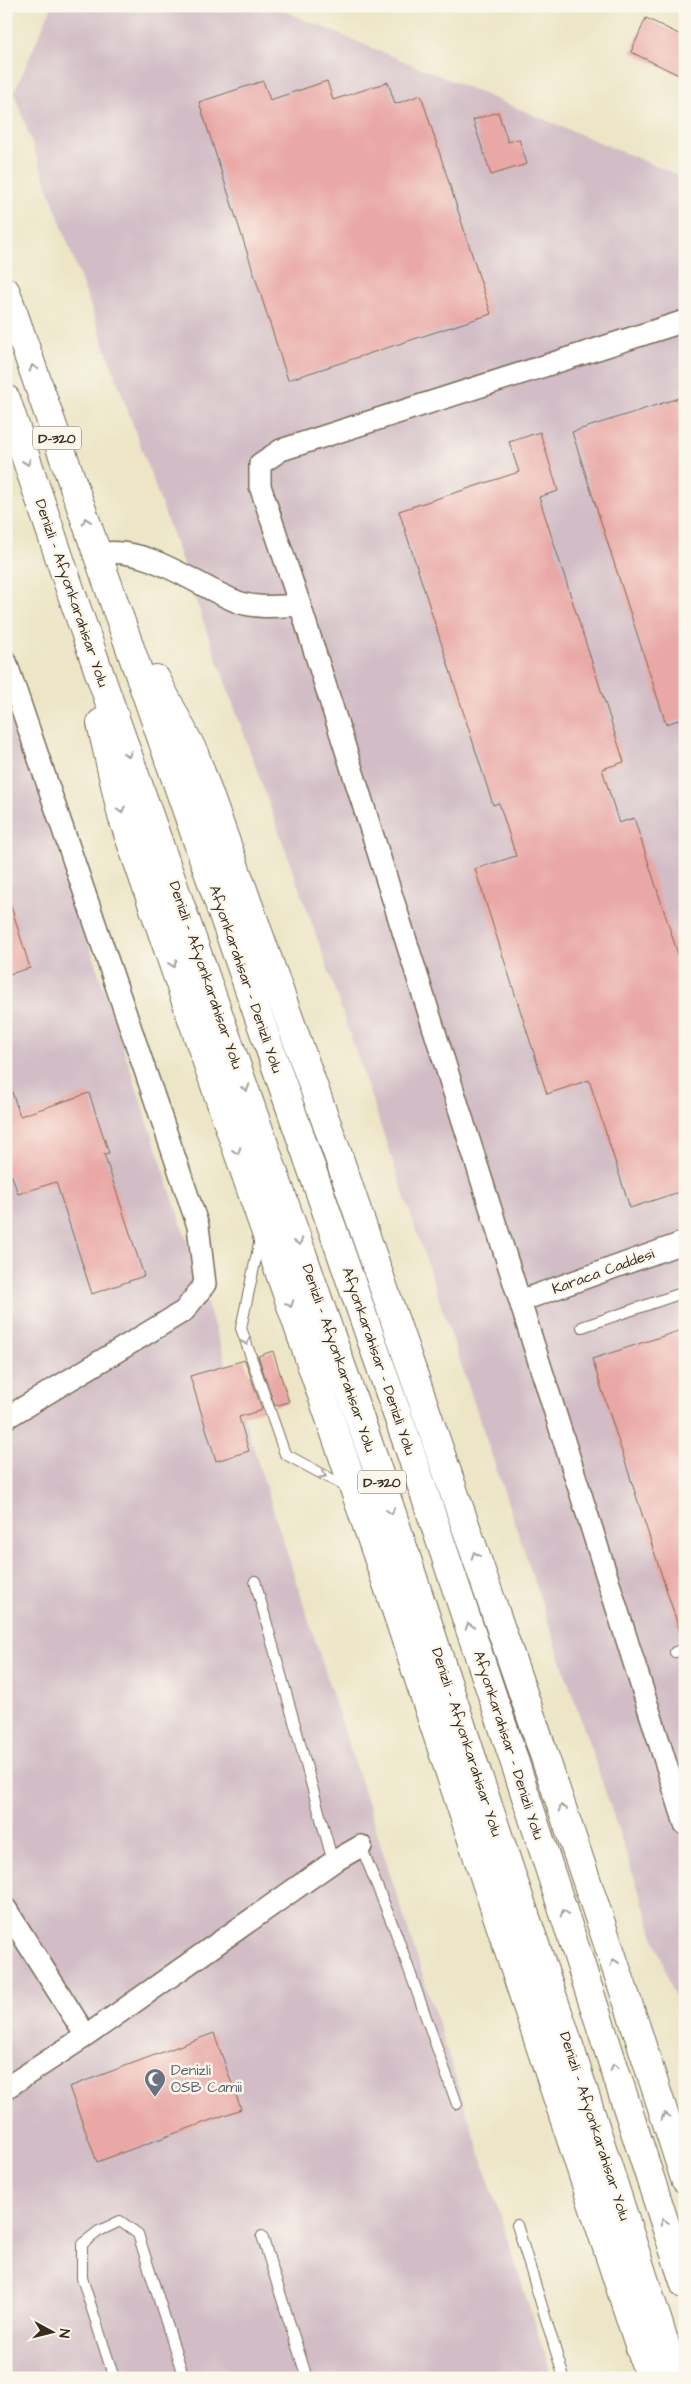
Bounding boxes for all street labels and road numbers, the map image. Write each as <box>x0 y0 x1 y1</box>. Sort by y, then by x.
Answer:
road number: D-320 <box>33 426 81 449</box>
street label: Denizli - Afyonkarahisar Yolu <box>29 496 114 691</box>
street label: Denizli - Afyonkarahisar Yolu <box>163 878 248 1073</box>
street label: Afyonkarahisar - Denizli Yolu <box>203 882 288 1077</box>
street label: Karaca Caddesi <box>549 1243 658 1300</box>
street label: Denizli - Afyonkarahisar Yolu <box>296 1261 381 1456</box>
street label: Afyonkarahisar - Denizli Yolu <box>336 1264 421 1459</box>
road number: D-320 <box>358 1470 406 1494</box>
street label: Denizli - Afyonkarahisar Yolu <box>425 1645 507 1840</box>
street label: Afyonkarahisar - Denizli Yolu <box>467 1648 549 1843</box>
street label: Denizli - Afyonkarahisar Yolu <box>553 2029 635 2224</box>

